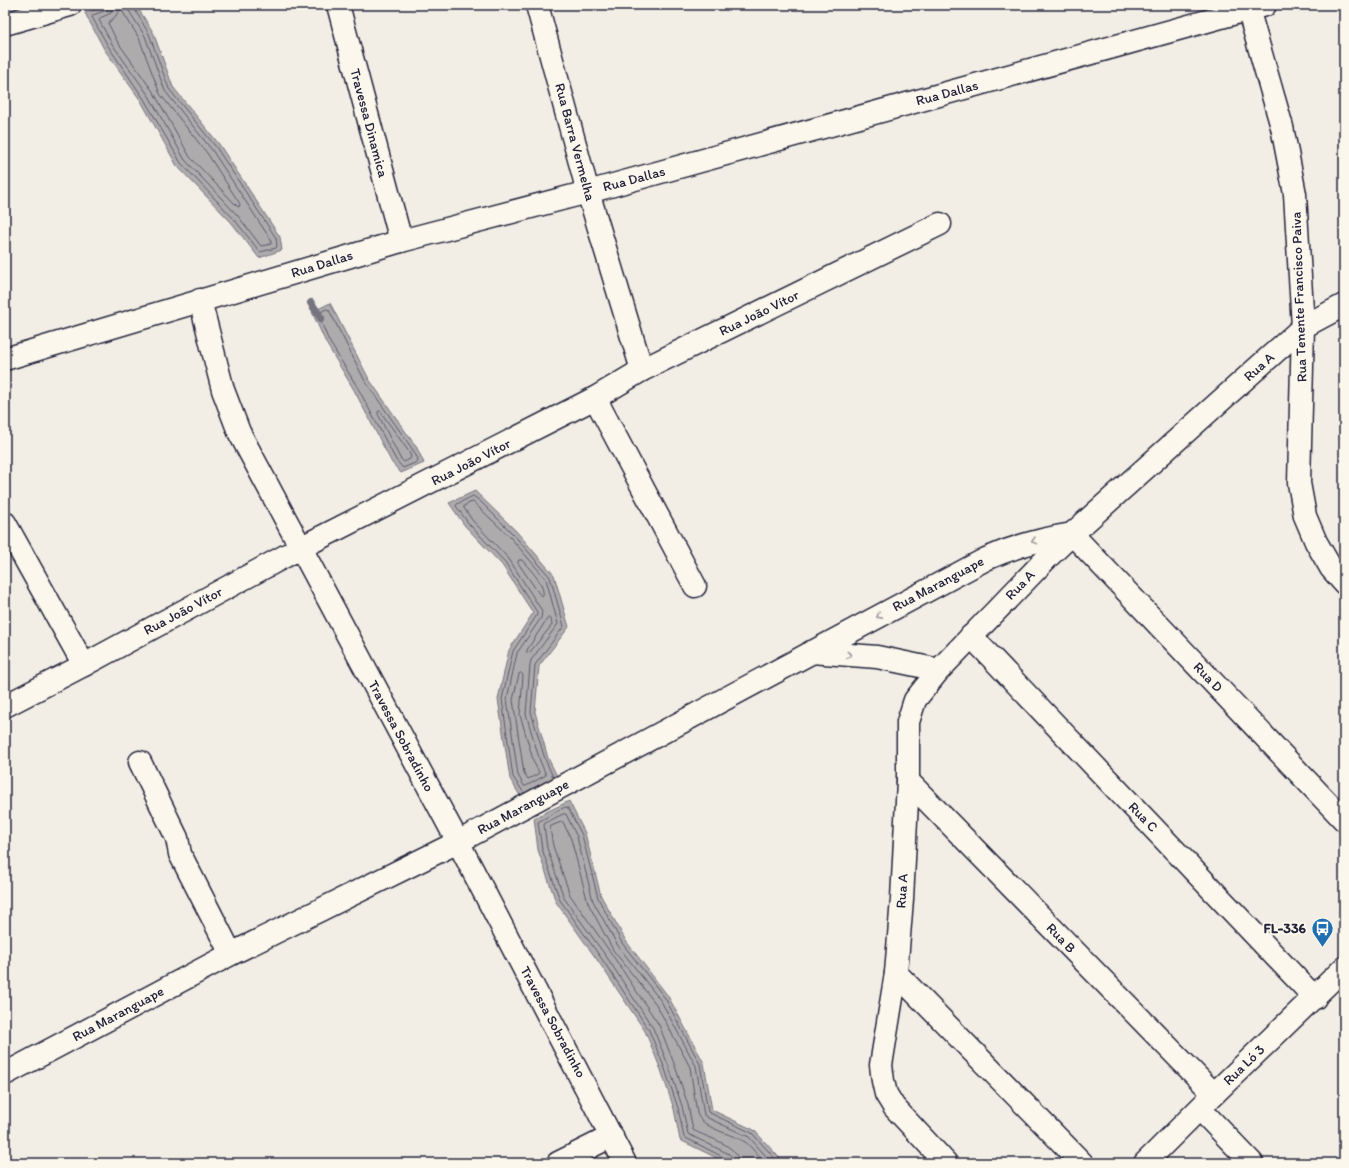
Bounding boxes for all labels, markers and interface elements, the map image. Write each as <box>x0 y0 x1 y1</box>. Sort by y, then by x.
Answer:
street label: Travessa Dinamica <box>346 67 392 180</box>
street label: Rua Dallas <box>914 77 980 109</box>
street label: Rua Barra Vermelha <box>551 81 599 203</box>
street label: Rua Dallas <box>601 163 667 195</box>
street label: Rua Tenente Francisco Paiva <box>1288 211 1310 383</box>
street label: Rua Dallas <box>289 247 355 281</box>
street label: Rua João Vítor <box>716 286 802 340</box>
street label: Rua A <box>1240 349 1278 385</box>
street label: Rua João Vítor <box>428 434 514 489</box>
one-way arrow <box>1030 536 1037 545</box>
street label: Rua Maranguape <box>889 553 987 615</box>
street label: Rua A <box>1002 566 1038 604</box>
street label: Rua João Vítor <box>141 583 226 639</box>
one-way arrow <box>876 611 883 618</box>
one-way arrow <box>846 651 852 660</box>
street label: Rua D <box>1190 658 1226 696</box>
street label: Travessa Sobradinho <box>364 677 438 795</box>
street label: Rua Maranguape <box>474 776 572 838</box>
street label: Rua C <box>1125 798 1161 836</box>
street label: Rua A <box>892 873 912 909</box>
bus stop icon: FL-336 <box>1309 915 1335 948</box>
street label: Rua B <box>1043 919 1079 957</box>
place label: FL-336 <box>1263 920 1307 937</box>
street label: Travessa Sobradinho <box>516 963 590 1081</box>
street label: Rua Maranguape <box>69 983 167 1045</box>
street label: Rua Ló 3 <box>1220 1041 1269 1089</box>

